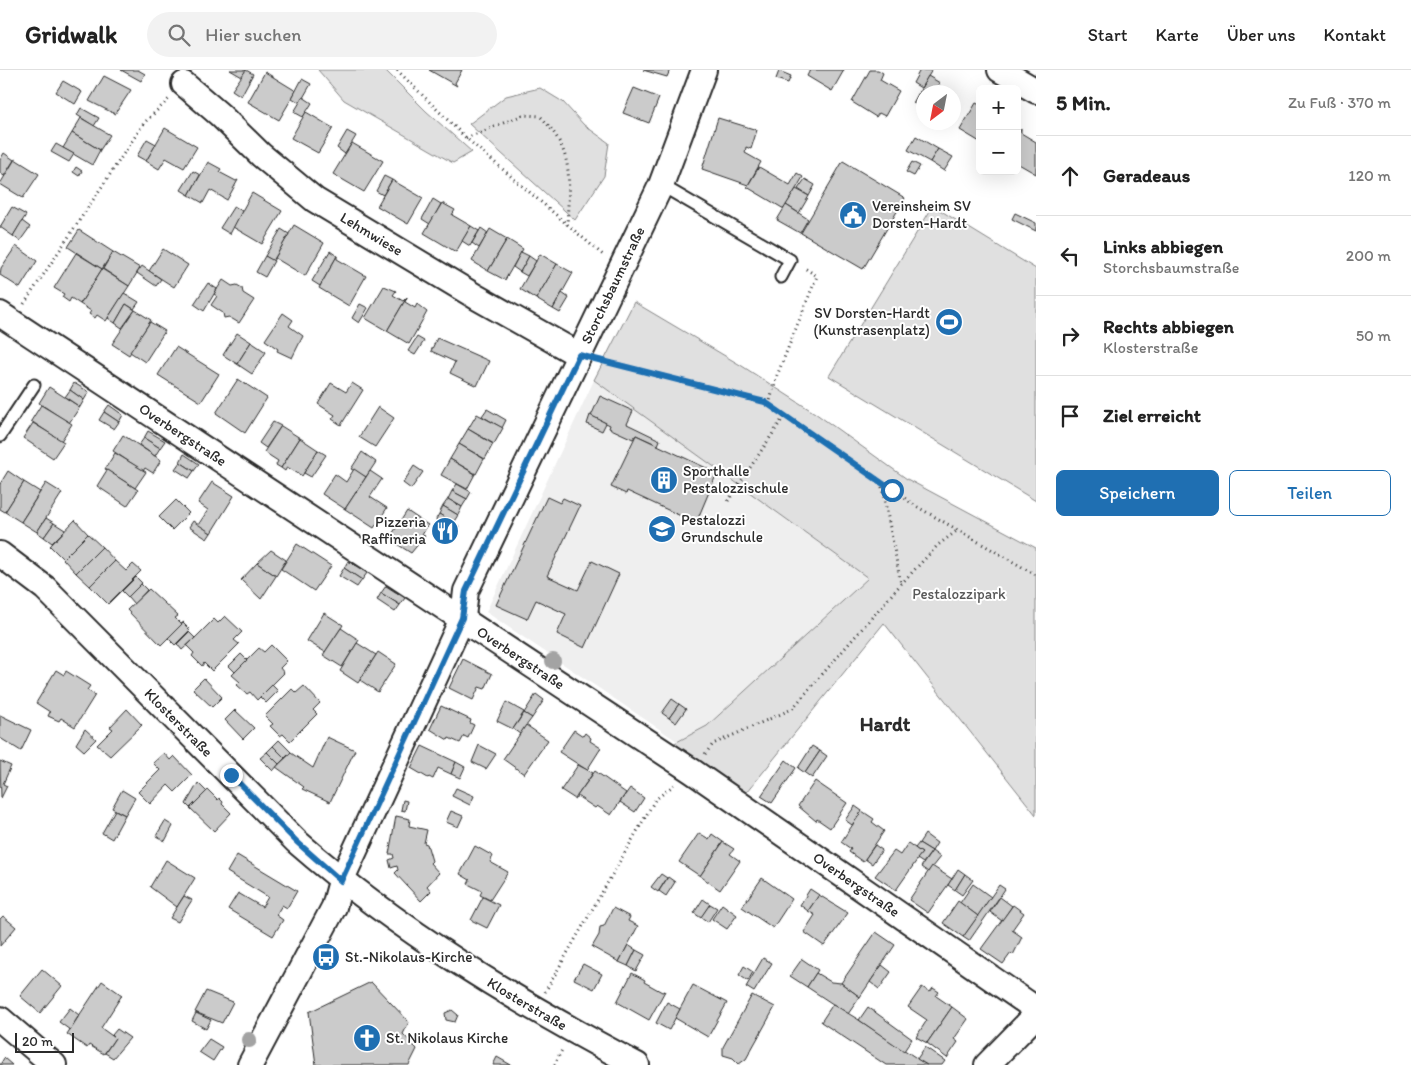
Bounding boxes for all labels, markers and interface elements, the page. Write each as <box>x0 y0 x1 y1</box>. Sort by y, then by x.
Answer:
search box <box>147 12 497 57</box>
text: Gridwalk <box>25 20 117 49</box>
icon: search <box>165 21 193 49</box>
text: Hier suchen <box>205 23 301 46</box>
text: Start <box>1088 24 1127 46</box>
text: Karte <box>1155 24 1199 46</box>
text: Über uns <box>1227 24 1296 46</box>
text: Kontakt <box>1324 24 1386 46</box>
north arrow <box>916 85 961 130</box>
map controls <box>976 85 1021 175</box>
button: + <box>976 85 1021 130</box>
text: 5 Min. <box>1056 90 1111 115</box>
text: Zu Fuß · 370 m <box>1288 93 1391 112</box>
button: − <box>976 130 1021 175</box>
icon: ahead <box>1056 162 1084 190</box>
text: Geradeaus <box>1103 164 1190 187</box>
text: 120 m <box>1348 166 1391 185</box>
place label: Vereinsheim SV Dorsten-Hardt <box>872 197 971 232</box>
public building icon: Vereinsheim SV Dorsten-Hardt <box>838 200 868 230</box>
street label: Lehmwiese <box>337 208 406 260</box>
street label: Storchsbaumstraße <box>577 224 649 347</box>
text: Links abbiegen <box>1103 235 1223 258</box>
icon: left <box>1056 242 1084 270</box>
text: 200 m <box>1346 246 1391 265</box>
text: Storchsbaumstraße <box>1103 258 1239 277</box>
place label: SV Dorsten-Hardt (Kunstrasenplatz) <box>813 304 930 339</box>
sports icon: SV Dorsten-Hardt (Kunstrasenplatz) <box>934 307 964 337</box>
text: Rechts abbiegen <box>1103 315 1234 338</box>
icon: right <box>1056 322 1084 350</box>
text: 50 m <box>1356 326 1391 345</box>
text: Klosterstraße <box>1103 338 1198 357</box>
street label: Overbergstraße <box>135 399 230 470</box>
icon: arrive <box>1056 402 1084 430</box>
text: Ziel erreicht <box>1103 404 1201 427</box>
place label: Sporthalle Pestalozzischule <box>683 462 789 497</box>
building icon: Sporthalle Pestalozzischule <box>649 465 679 495</box>
button: Speichern <box>1056 470 1219 516</box>
button: Teilen <box>1229 470 1391 516</box>
route start <box>881 479 904 502</box>
place label: Pestalozzi Grundschule <box>681 511 763 546</box>
place label: Pizzeria Raffineria <box>361 513 426 548</box>
school or university icon: Pestalozzi Grundschule <box>647 514 677 544</box>
restaurant icon: Pizzeria Raffineria <box>430 516 460 546</box>
park label: Pestalozzipark <box>912 585 1006 603</box>
street label: Overbergstraße <box>473 622 568 693</box>
street label: Klosterstraße <box>141 685 216 761</box>
district label: Hardt <box>860 712 911 736</box>
route end <box>220 764 243 787</box>
street label: Overbergstraße <box>809 848 903 921</box>
bus stop icon: St.-Nikolaus-Kirche <box>311 942 341 972</box>
place label: St.-Nikolaus-Kirche <box>345 948 472 966</box>
street label: Klosterstraße <box>484 973 570 1034</box>
church icon: St. Nikolaus Kirche <box>352 1023 382 1053</box>
place label: St. Nikolaus Kirche <box>386 1029 508 1047</box>
scale bar <box>15 1030 74 1053</box>
text: 20 m <box>22 1033 53 1050</box>

